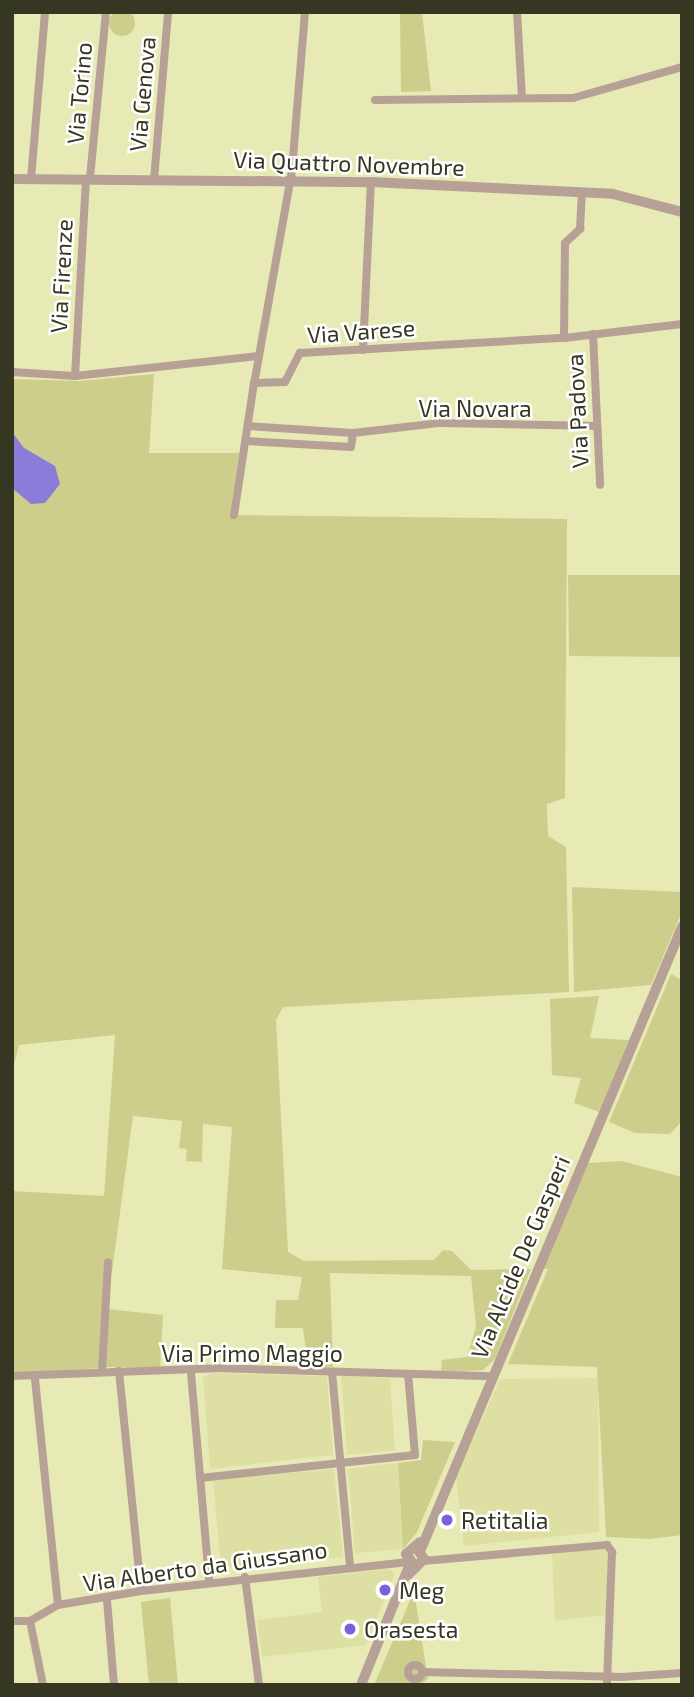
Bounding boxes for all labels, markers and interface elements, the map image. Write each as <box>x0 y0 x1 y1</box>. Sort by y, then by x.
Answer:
street label: Via Genova <box>123 35 161 153</box>
street label: Via Torino <box>61 41 97 145</box>
street label: Via Quattro Novembre <box>233 145 465 181</box>
street label: Via Firenze <box>44 218 78 334</box>
street label: Via Varese <box>306 313 416 349</box>
street label: Via Padova <box>560 353 594 469</box>
street label: Via Novara <box>418 394 532 422</box>
street label: Via Alcide De Gasperi <box>465 1151 575 1363</box>
street label: Via Primo Maggio <box>161 1339 343 1367</box>
place label: Retitalia <box>461 1506 548 1534</box>
marker: Retitalia <box>439 1512 455 1528</box>
street label: Via Alberto da Giussano <box>81 1535 329 1597</box>
place label: Meg <box>399 1576 444 1604</box>
marker: Meg <box>377 1582 393 1598</box>
place label: Orasesta <box>364 1615 458 1643</box>
marker: Orasesta <box>342 1621 358 1637</box>

